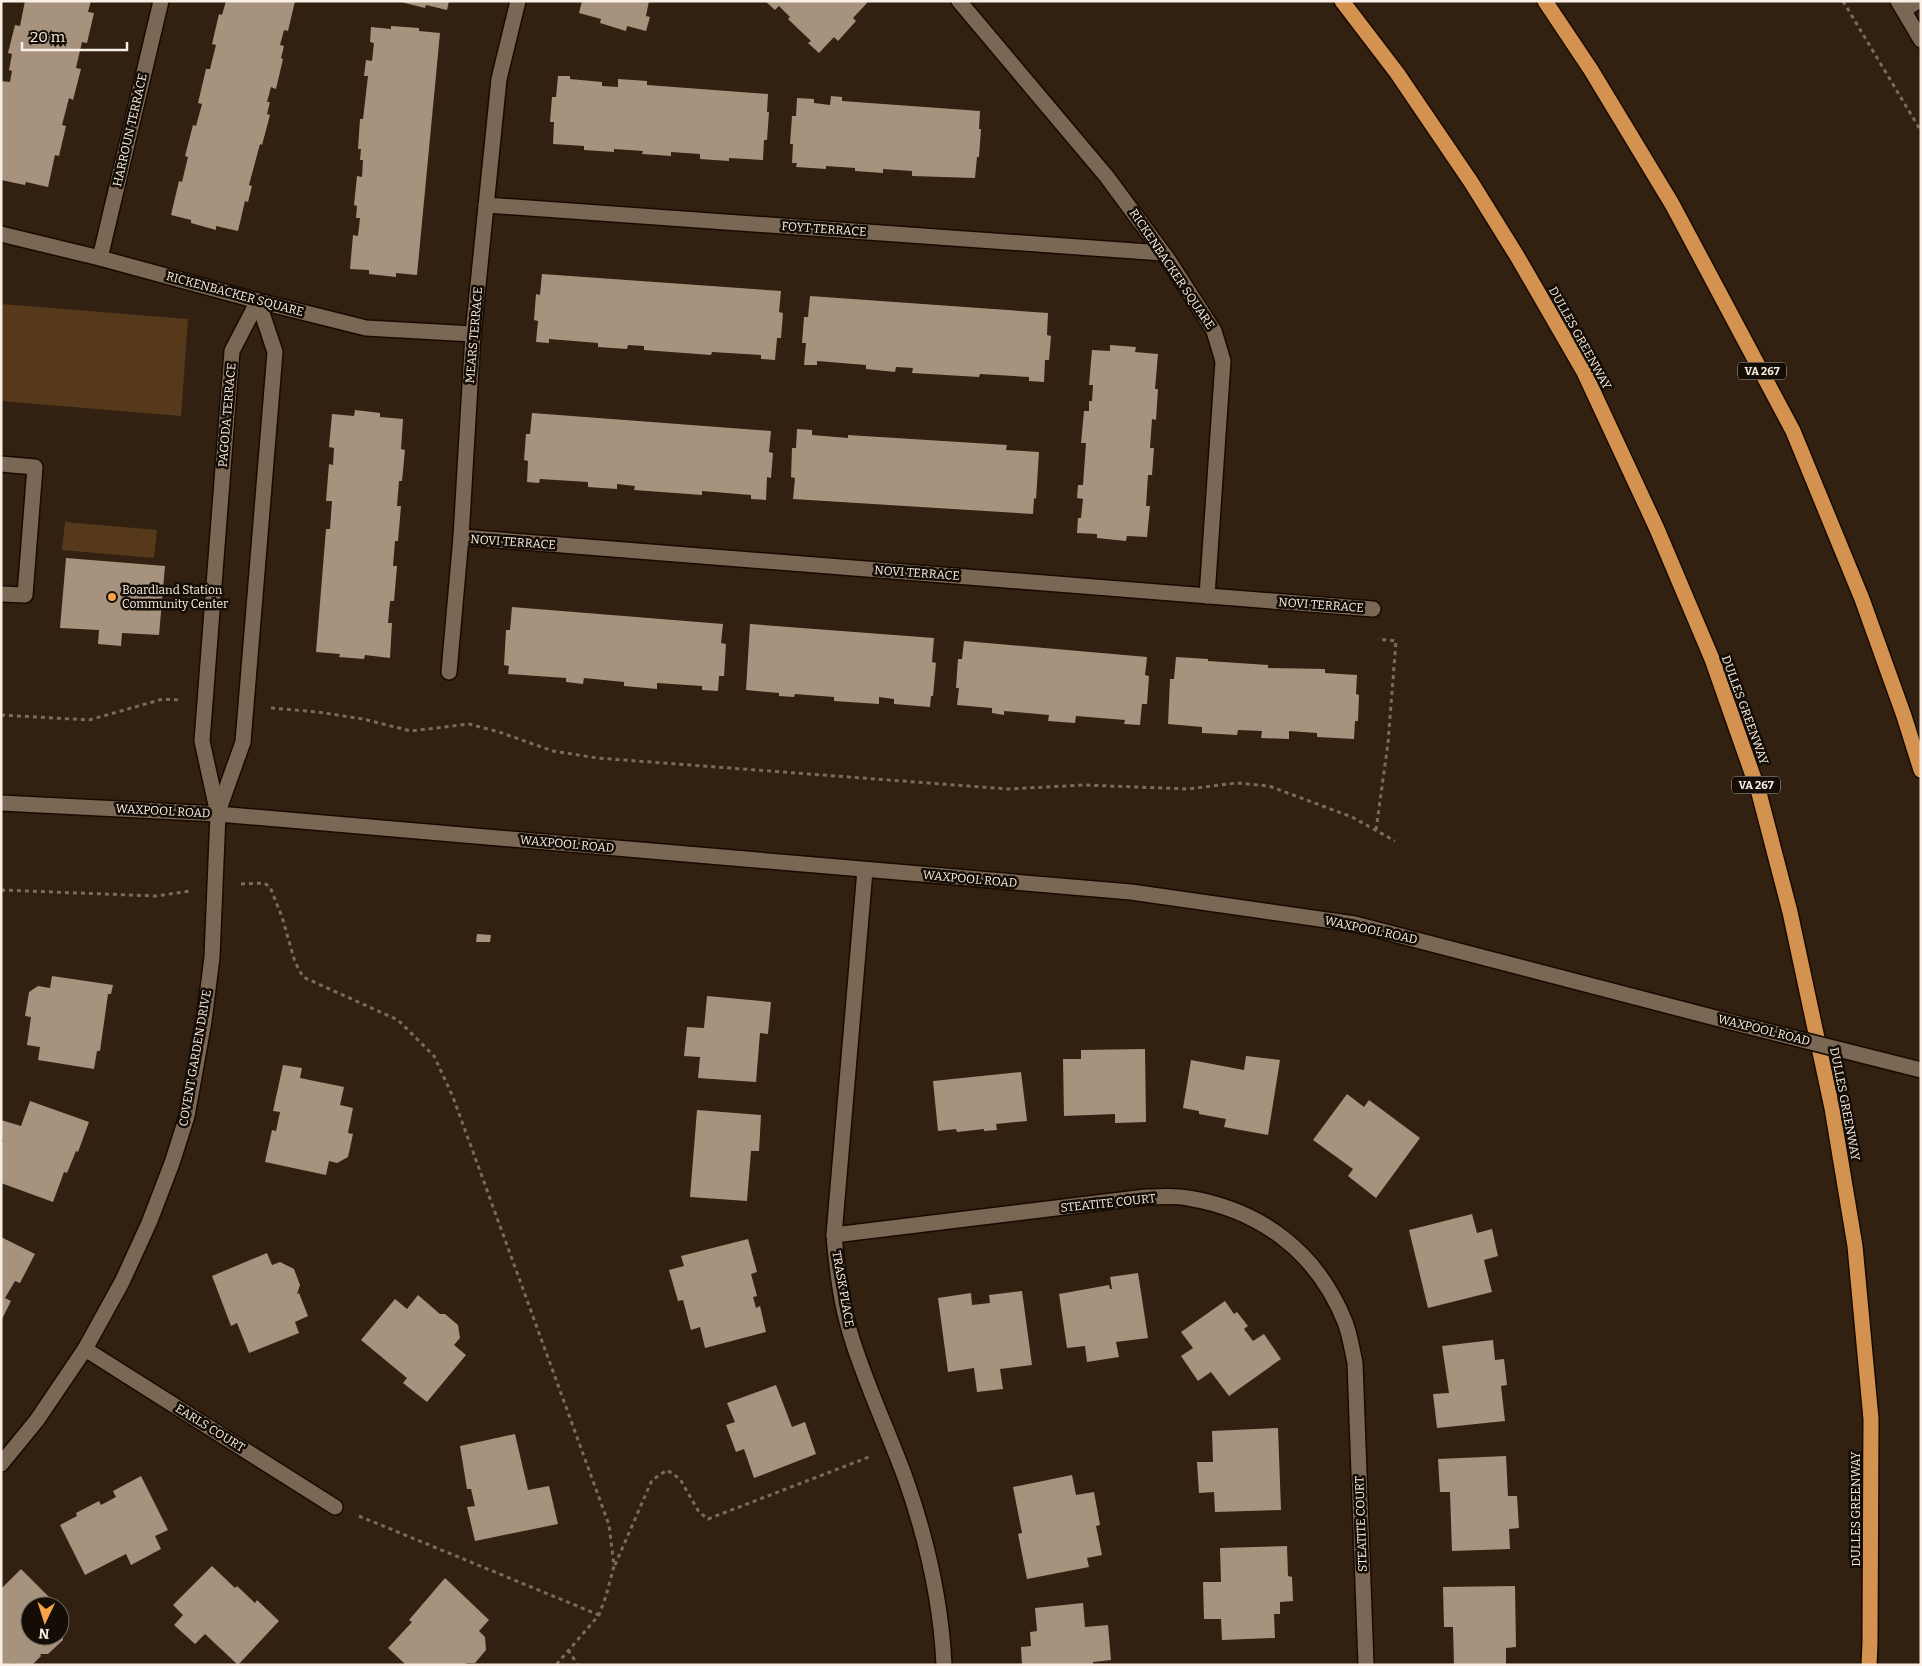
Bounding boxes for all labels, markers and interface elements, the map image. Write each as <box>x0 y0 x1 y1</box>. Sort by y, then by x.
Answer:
scale bar <box>22 20 128 52</box>
text: 20 m <box>30 28 66 46</box>
street label: HARROUN TERRACE <box>110 72 150 188</box>
street label: RICKENBACKER SQUARE <box>1126 206 1218 332</box>
street label: FOYT TERRACE <box>781 219 867 239</box>
street label: RICKENBACKER SQUARE <box>165 269 305 319</box>
street label: DULLES GREENWAY <box>1546 284 1614 392</box>
street label: MEARS TERRACE <box>463 286 485 384</box>
street label: PAGODA TERRACE <box>215 362 239 468</box>
road number: VA 267 <box>1738 362 1786 380</box>
street label: NOVI TERRACE <box>470 532 556 552</box>
street label: NOVI TERRACE <box>874 563 960 583</box>
place label: Boardland Station Community Center <box>122 583 229 611</box>
marker: Boardland Station Community Center <box>106 591 118 603</box>
street label: NOVI TERRACE <box>1278 595 1364 615</box>
street label: DULLES GREENWAY <box>1719 654 1771 767</box>
road number: VA 267 <box>1732 776 1780 794</box>
street label: WAXPOOL ROAD <box>115 802 211 820</box>
street label: WAXPOOL ROAD <box>519 833 615 855</box>
street label: WAXPOOL ROAD <box>922 868 1018 890</box>
street label: WAXPOOL ROAD <box>1323 913 1419 947</box>
street label: COVENT GARDEN DRIVE <box>176 989 214 1127</box>
street label: WAXPOOL ROAD <box>1716 1012 1812 1048</box>
street label: DULLES GREENWAY <box>1827 1046 1863 1162</box>
street label: STEATITE COURT <box>1060 1191 1156 1215</box>
street label: TRASK PLACE <box>829 1250 857 1328</box>
street label: EARLS COURT <box>173 1401 247 1455</box>
street label: DULLES GREENWAY <box>1849 1451 1863 1567</box>
street label: STEATITE COURT <box>1352 1476 1370 1572</box>
north arrow <box>20 1596 70 1646</box>
text: N <box>38 1625 50 1642</box>

